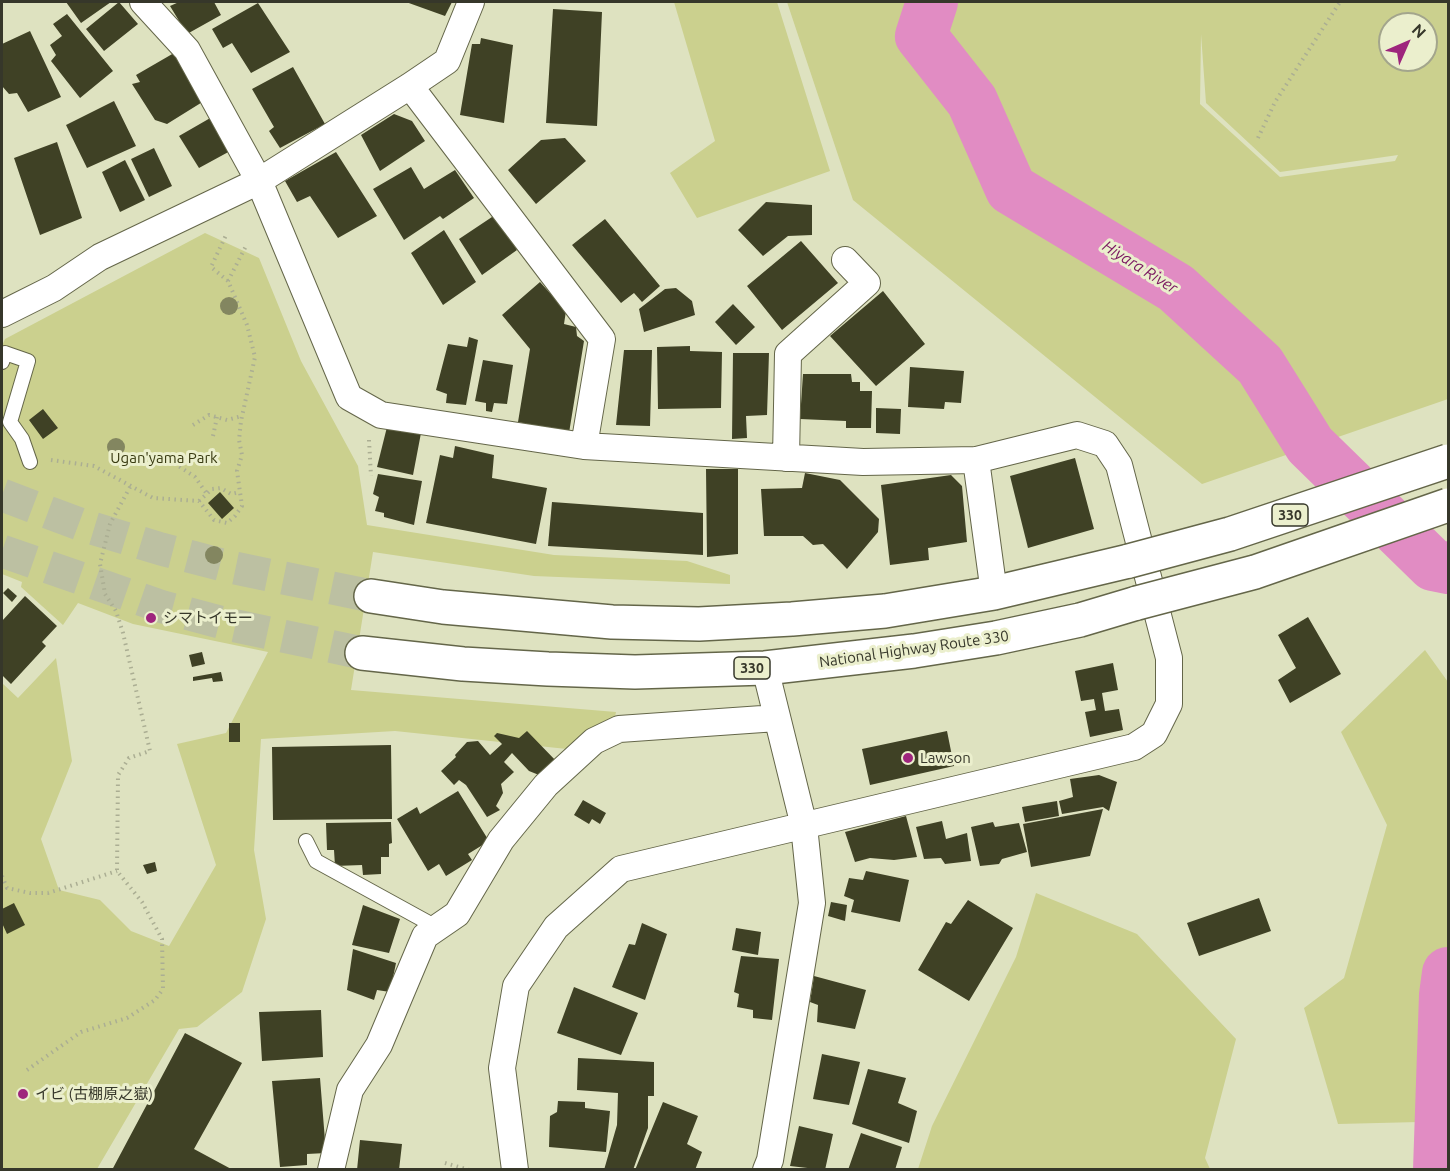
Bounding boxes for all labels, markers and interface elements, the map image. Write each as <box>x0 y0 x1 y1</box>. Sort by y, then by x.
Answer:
north arrow <box>1378 12 1438 72</box>
text: N <box>1409 20 1430 41</box>
water label: Hiyara River <box>1099 236 1181 298</box>
park label: Ugan'yama Park <box>110 449 218 467</box>
road number: 330 <box>1272 504 1308 526</box>
place label: シマトイモー <box>163 609 253 627</box>
marker: シマトイモー <box>144 611 158 625</box>
street label: National Highway Route 330 <box>818 627 1010 671</box>
road number: 330 <box>734 657 770 679</box>
place label: Lawson <box>920 749 971 767</box>
marker: Lawson <box>901 751 915 765</box>
place label: イビ (古棚原之嶽) <box>35 1085 153 1103</box>
marker: イビ (古棚原之嶽) <box>16 1087 30 1101</box>

